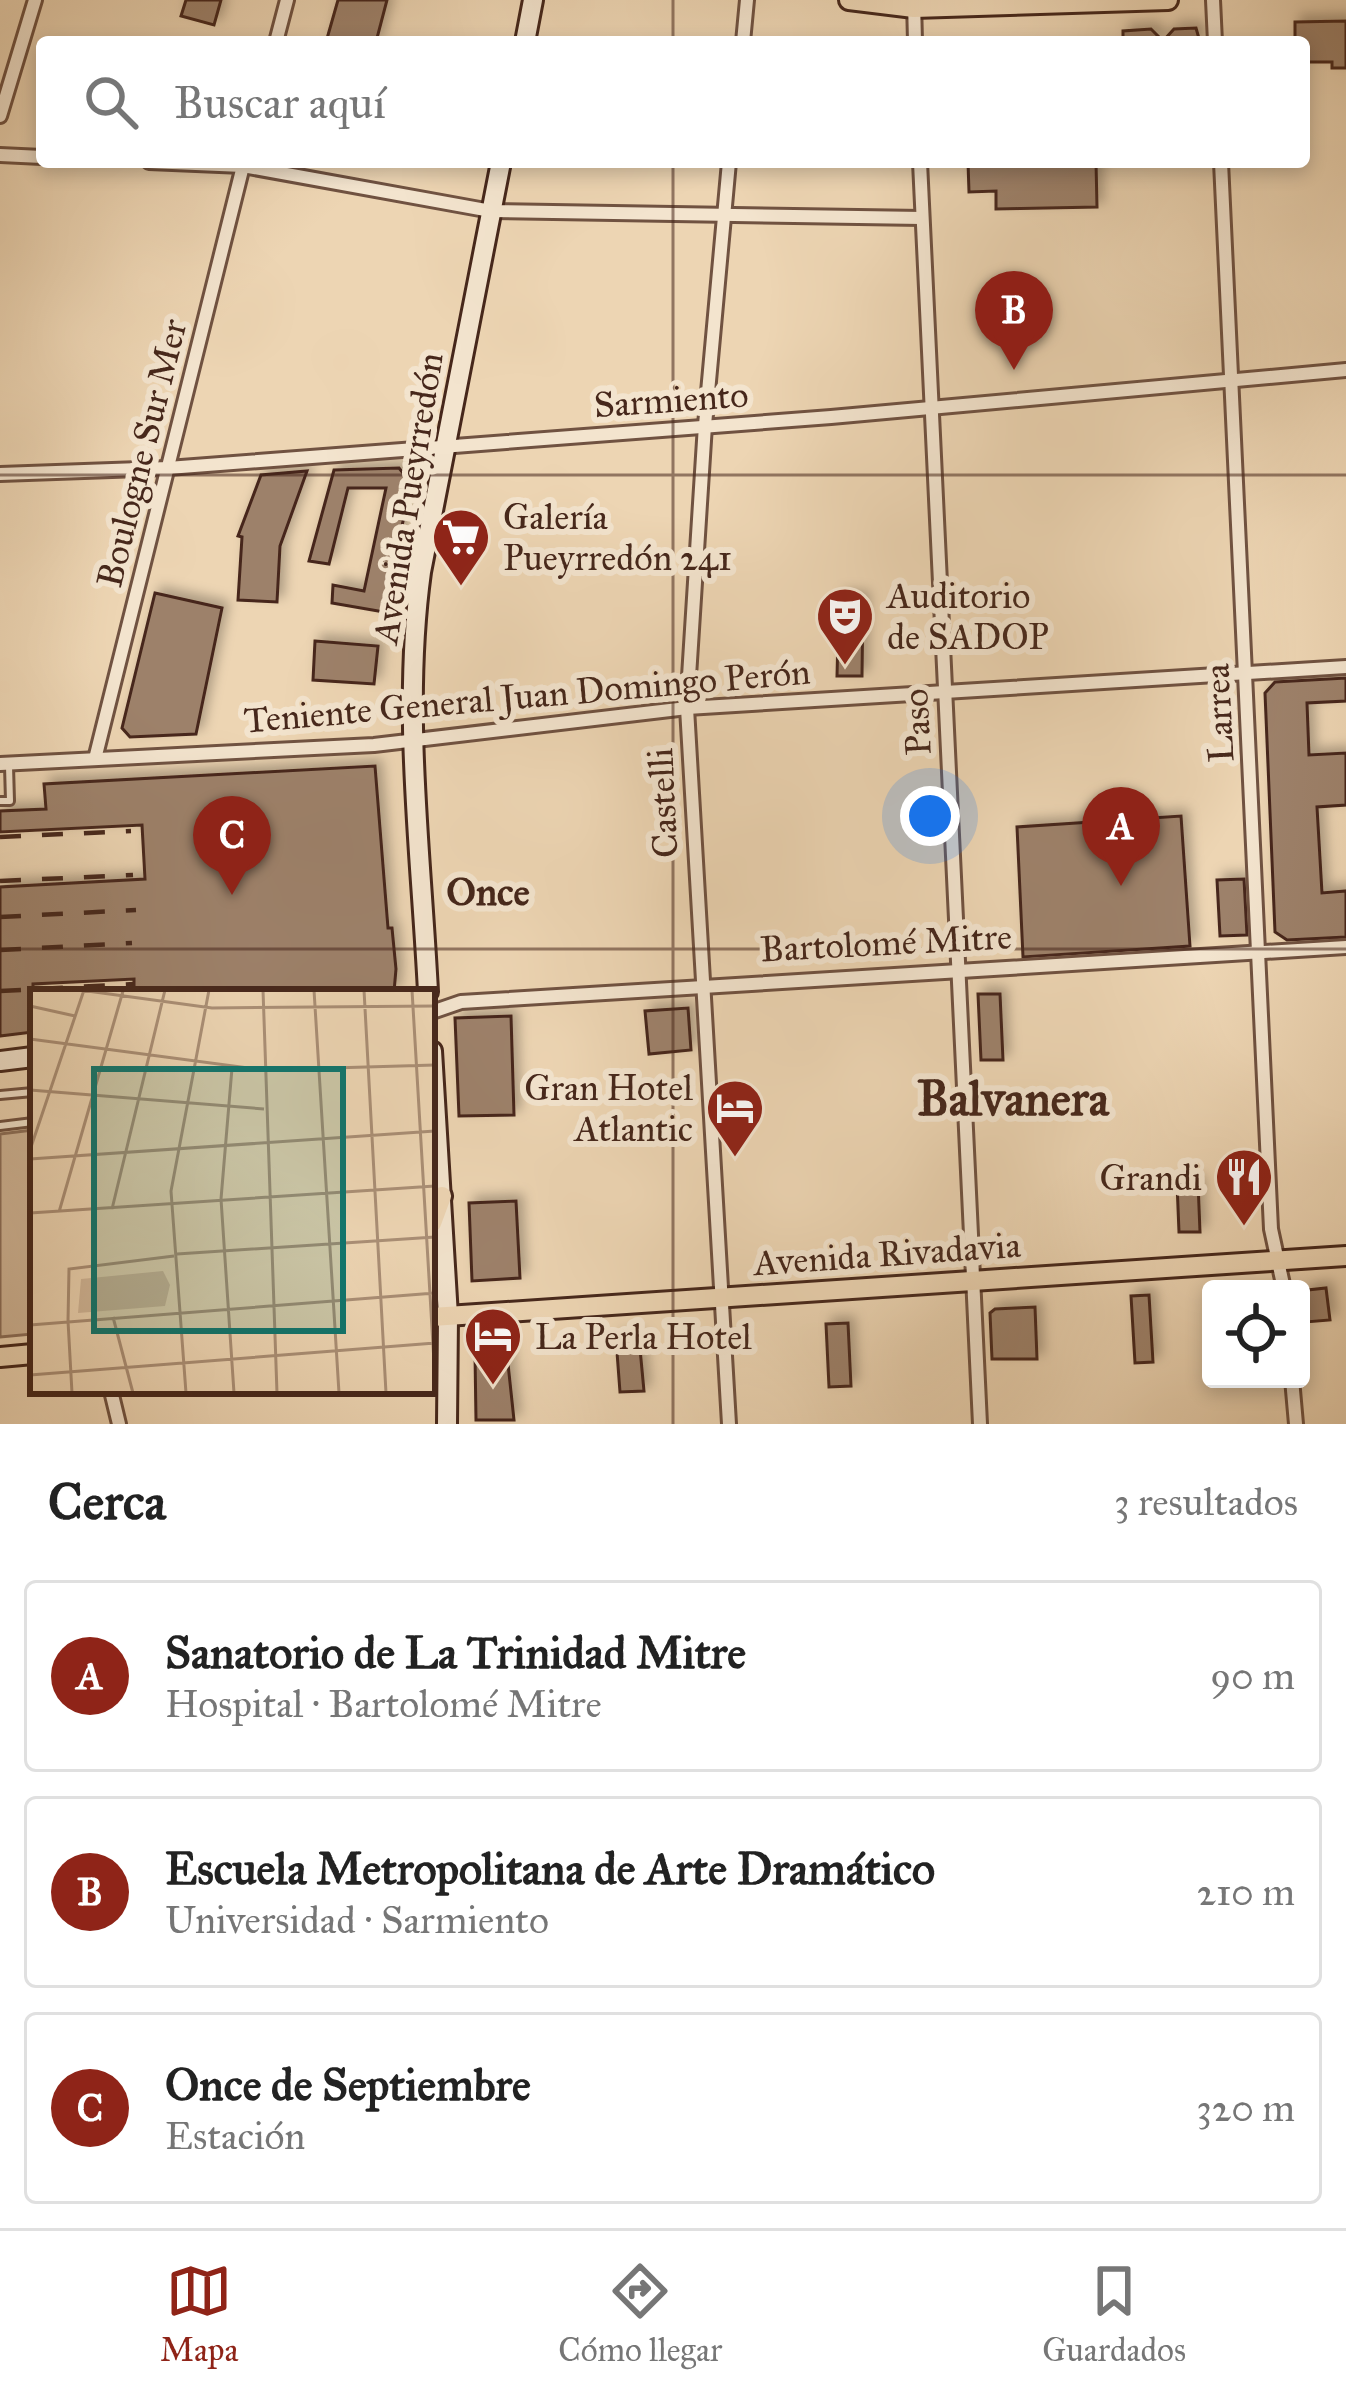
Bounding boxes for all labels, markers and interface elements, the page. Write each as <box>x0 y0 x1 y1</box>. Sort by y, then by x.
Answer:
search box <box>36 36 1310 168</box>
icon: search <box>78 69 144 135</box>
text: Buscar aquí <box>174 75 386 130</box>
pin: B <box>975 271 1053 370</box>
street label: Boulogne Sur Mer <box>87 314 197 592</box>
street label: Avenida Pueyrredón <box>363 350 453 649</box>
street label: Sarmiento <box>592 373 750 427</box>
place label: Galería Pueyrredón 241 <box>503 495 732 580</box>
supermarket icon: Galería Pueyrredón 241 <box>430 506 492 588</box>
place label: Auditorio de SADOP <box>885 574 1049 659</box>
theatre icon: Auditorio de SADOP <box>814 585 876 667</box>
street label: Teniente General Juan Domingo Perón <box>242 649 812 743</box>
street label: Larrea <box>1194 662 1244 763</box>
street label: Paso <box>893 687 941 756</box>
street label: Castelli <box>638 747 688 859</box>
your location <box>900 786 960 846</box>
pin: A <box>1082 787 1160 886</box>
pin: C <box>193 796 271 895</box>
district label: Once <box>446 868 530 916</box>
street label: Bartolomé Mitre <box>759 914 1013 972</box>
inset map <box>30 989 435 1394</box>
place label: Gran Hotel Atlantic <box>524 1066 693 1151</box>
district label: Balvanera <box>917 1069 1110 1128</box>
hotel icon: Gran Hotel Atlantic <box>704 1077 766 1159</box>
restaurant icon: Grandi <box>1213 1146 1275 1228</box>
place label: Grandi <box>1100 1156 1202 1200</box>
street label: Avenida Rivadavia <box>750 1223 1023 1285</box>
map controls <box>1202 1280 1310 1388</box>
button: locate <box>1202 1280 1310 1388</box>
hotel icon: La Perla Hotel <box>462 1305 524 1387</box>
place label: La Perla Hotel <box>535 1315 752 1359</box>
text: Cerca <box>48 1471 166 1533</box>
text: 3 resultados <box>1114 1478 1298 1526</box>
text: Sanatorio de La Trinidad Mitre <box>165 1625 746 1680</box>
text: A <box>77 1652 103 1700</box>
text: 90 m <box>1210 1652 1295 1700</box>
text: Hospital · Bartolomé Mitre <box>165 1680 602 1728</box>
text: Escuela Metropolitana de Arte Dramático <box>165 1841 935 1896</box>
text: B <box>77 1868 103 1916</box>
text: 210 m <box>1197 1868 1295 1916</box>
text: Universidad · Sarmiento <box>165 1896 549 1944</box>
text: Once de Septiembre <box>165 2057 531 2112</box>
text: C <box>77 2084 103 2132</box>
text: 320 m <box>1196 2084 1295 2132</box>
text: Estación <box>165 2112 305 2160</box>
tab: Mapa <box>160 2258 238 2370</box>
tab: Cómo llegar <box>558 2258 722 2370</box>
tab: Guardados <box>1042 2258 1186 2370</box>

